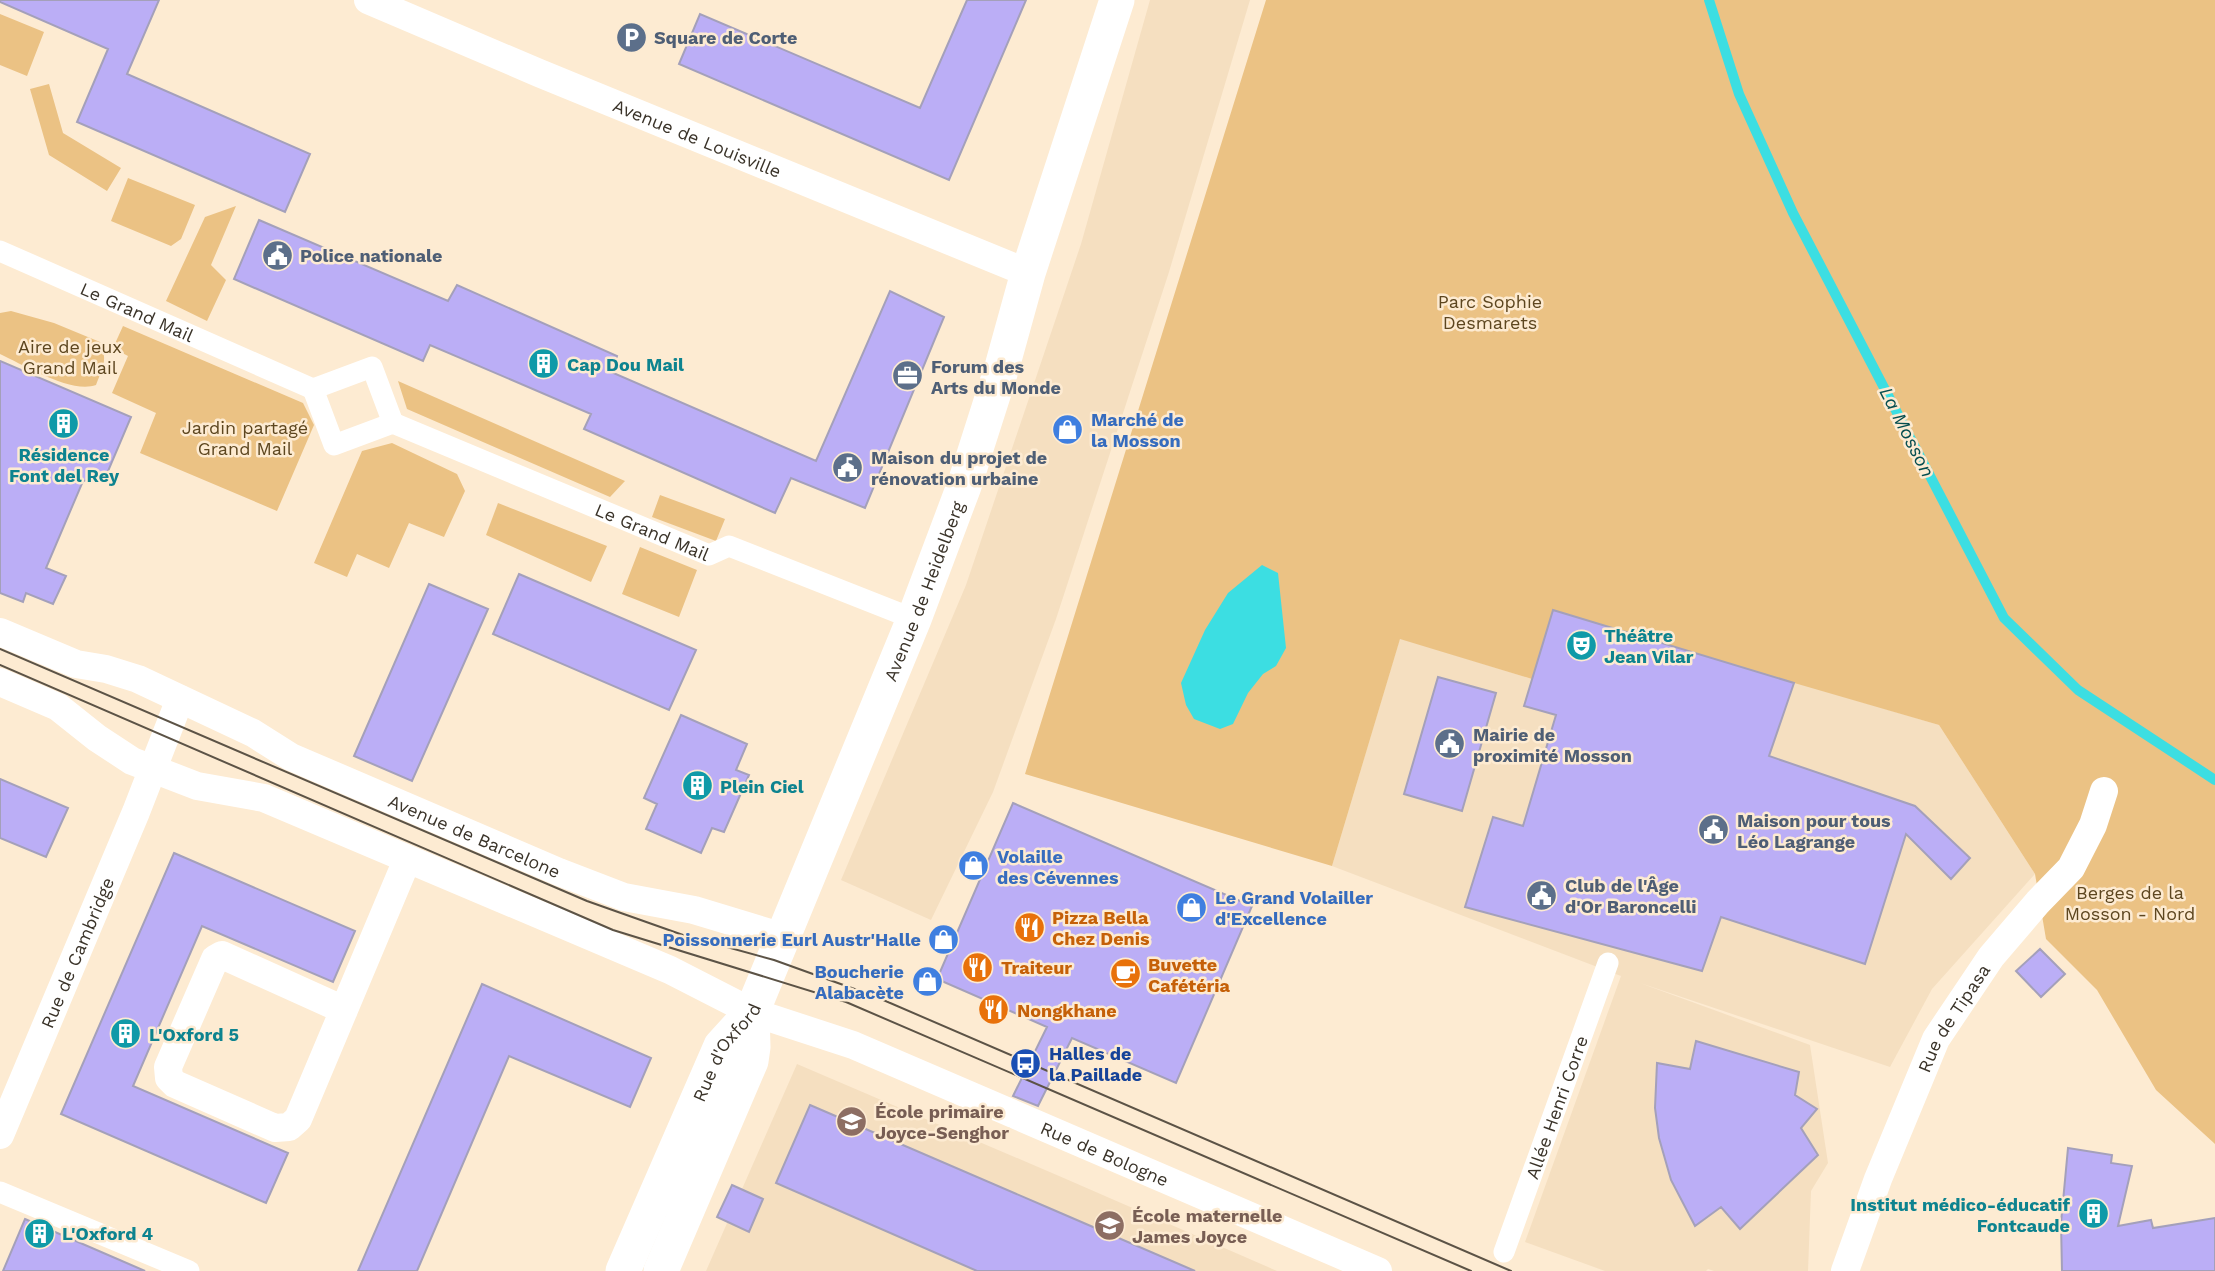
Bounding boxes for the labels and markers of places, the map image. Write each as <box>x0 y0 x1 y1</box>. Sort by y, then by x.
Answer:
parking icon: Square de Corte <box>614 20 648 54</box>
place label: Square de Corte <box>654 27 797 48</box>
public building icon: Police nationale <box>260 238 294 272</box>
place label: Police nationale <box>300 245 442 266</box>
building icon: Cap Dou Mail <box>527 347 561 381</box>
place label: Cap Dou Mail <box>567 354 684 375</box>
place label: Forum des Arts du Monde <box>931 356 1061 398</box>
office icon: Forum des Arts du Monde <box>891 359 925 393</box>
building icon: Résidence Font del Rey <box>47 407 81 441</box>
place label: Marché de la Mosson <box>1091 409 1184 451</box>
shop icon: Marché de la Mosson <box>1051 412 1085 446</box>
place label: Résidence Font del Rey <box>9 444 120 486</box>
place label: Maison du projet de rénovation urbaine <box>871 447 1047 489</box>
public building icon: Maison du projet de rénovation urbaine <box>831 450 865 484</box>
place label: Théâtre Jean Vilar <box>1604 625 1694 667</box>
theatre icon: Théâtre Jean Vilar <box>1564 628 1598 662</box>
place label: Mairie de proximité Mosson <box>1473 724 1632 766</box>
public building icon: Mairie de proximité Mosson <box>1433 727 1467 761</box>
building icon: Plein Ciel <box>680 769 714 803</box>
place label: Plein Ciel <box>720 776 804 797</box>
place label: Maison pour tous Léo Lagrange <box>1737 810 1891 852</box>
public building icon: Maison pour tous Léo Lagrange <box>1697 813 1731 847</box>
place label: Volaille des Cévennes <box>997 846 1119 888</box>
shop icon: Volaille des Cévennes <box>957 849 991 883</box>
place label: Club de l'Âge d'Or Baroncelli <box>1565 875 1697 917</box>
public building icon: Club de l'Âge d'Or Baroncelli <box>1525 878 1559 912</box>
place label: Le Grand Volailler d'Excellence <box>1215 887 1373 929</box>
shop icon: Le Grand Volailler d'Excellence <box>1175 890 1209 924</box>
place label: Pizza Bella Chez Denis <box>1052 907 1150 949</box>
restaurant icon: Pizza Bella Chez Denis <box>1012 910 1046 944</box>
shop icon: Poissonnerie Eurl Austr'Halle <box>927 922 961 956</box>
place label: Poissonnerie Eurl Austr'Halle <box>663 929 921 950</box>
restaurant icon: Traiteur <box>961 950 995 984</box>
place label: Buvette Cafétéria <box>1148 954 1231 996</box>
place label: Traiteur <box>1001 957 1072 978</box>
cafe icon: Buvette Cafétéria <box>1108 957 1142 991</box>
place label: Boucherie Alabacète <box>815 961 904 1003</box>
shop icon: Boucherie Alabacète <box>910 964 944 998</box>
restaurant icon: Nongkhane <box>977 993 1011 1027</box>
place label: Nongkhane <box>1017 1000 1117 1021</box>
building icon: L'Oxford 5 <box>109 1017 143 1051</box>
place label: L'Oxford 5 <box>149 1024 239 1045</box>
place label: Halles de la Paillade <box>1049 1043 1142 1085</box>
bus stop icon: Halles de la Paillade <box>1009 1046 1043 1080</box>
place label: École primaire Joyce-Senghor <box>875 1101 1009 1143</box>
school or university icon: École primaire Joyce-Senghor <box>835 1104 869 1138</box>
place label: Institut médico-éducatif Fontcaude <box>1850 1194 2071 1236</box>
building icon: Institut médico-éducatif Fontcaude <box>2076 1197 2110 1231</box>
place label: École maternelle James Joyce <box>1132 1205 1282 1247</box>
school or university icon: École maternelle James Joyce <box>1092 1208 1126 1242</box>
building icon: L'Oxford 4 <box>22 1216 56 1250</box>
place label: L'Oxford 4 <box>62 1223 154 1244</box>

